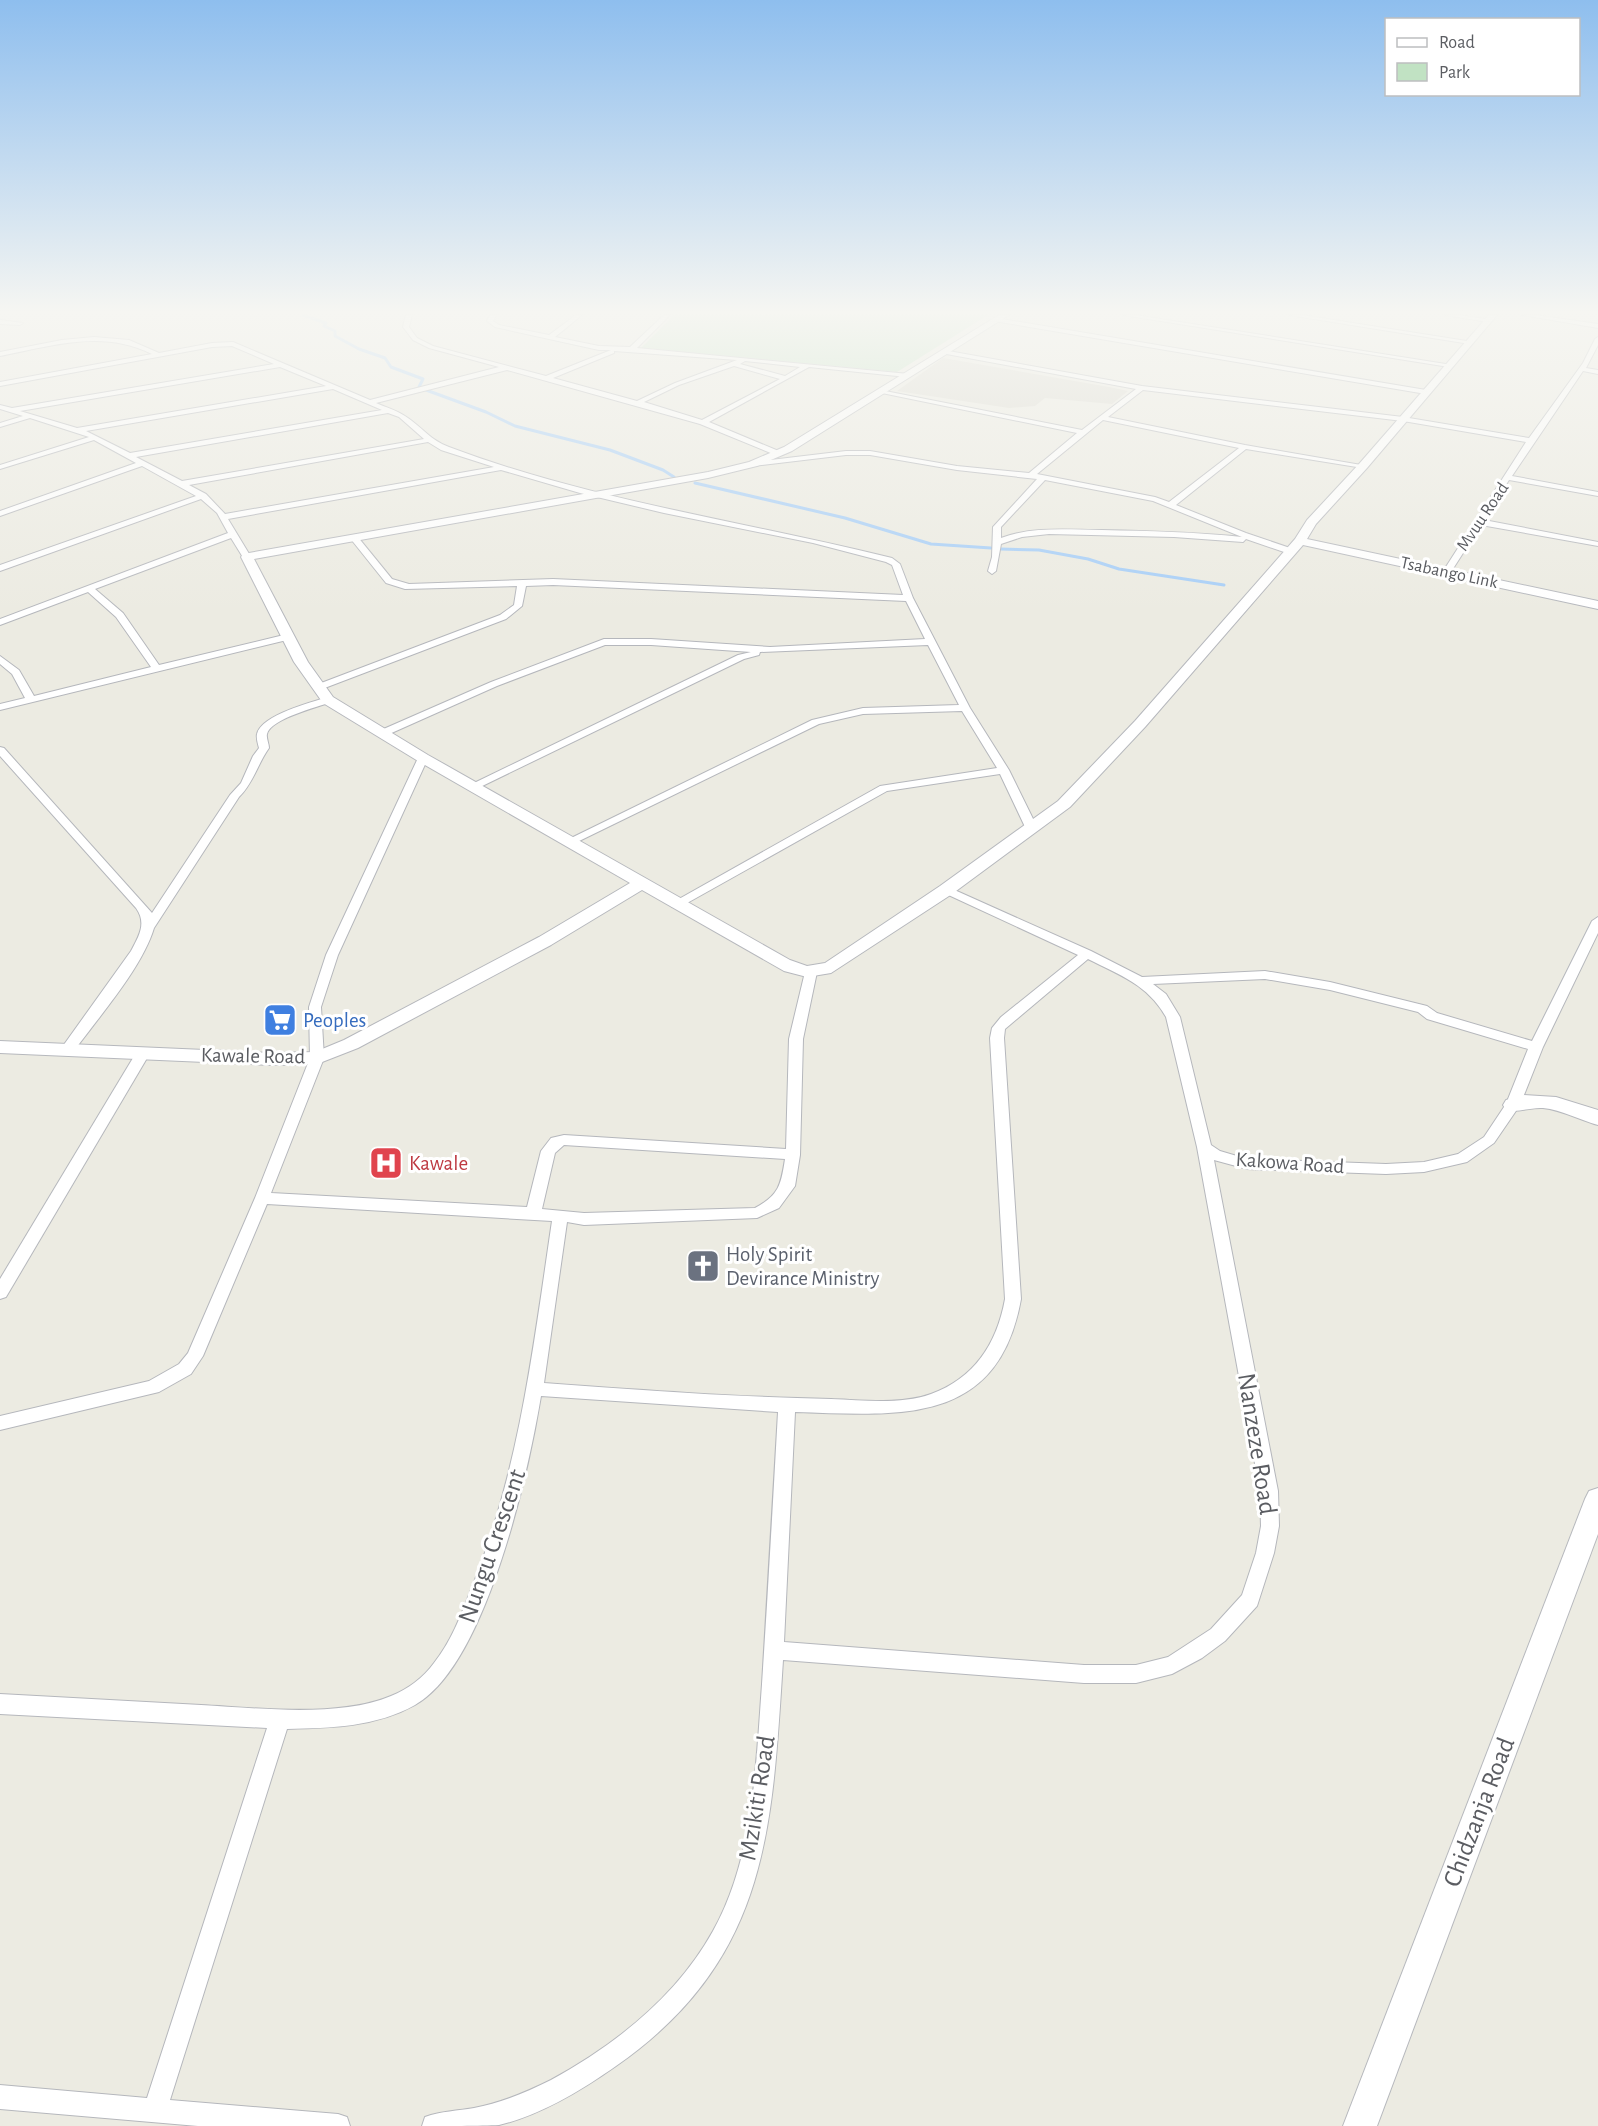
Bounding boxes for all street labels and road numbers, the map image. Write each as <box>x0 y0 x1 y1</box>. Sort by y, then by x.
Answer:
street label: Mvuu Road <box>1454 479 1512 555</box>
street label: Tsabango Link <box>1399 554 1500 592</box>
street label: Kawale Road <box>201 1045 305 1067</box>
street label: Kakowa Road <box>1235 1149 1345 1177</box>
street label: Nanzeze Road <box>1233 1371 1281 1517</box>
street label: Nungu Crescent <box>454 1466 530 1626</box>
street label: Mzikiti Road <box>734 1734 780 1862</box>
street label: Chidzanja Road <box>1439 1734 1519 1890</box>

